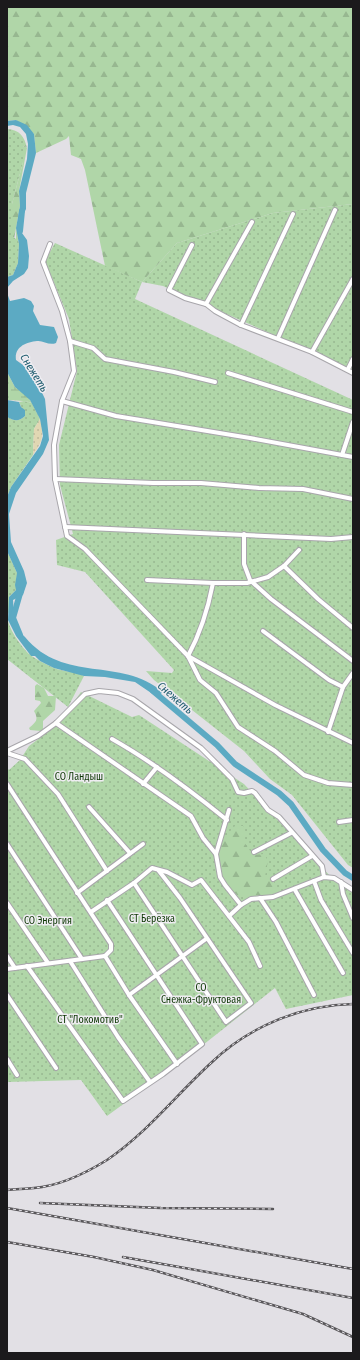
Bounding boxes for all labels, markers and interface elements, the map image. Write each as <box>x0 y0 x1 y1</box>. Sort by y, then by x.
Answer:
water label: Снежеть <box>17 352 51 394</box>
water label: Снежеть <box>155 679 195 717</box>
park label: СО Ландыш <box>55 771 103 783</box>
park label: СТ Берёзка <box>129 913 175 925</box>
park label: СО Энергия <box>24 915 72 927</box>
park label: СО Снежка-Фруктовая <box>161 982 241 1006</box>
park label: СТ "Локомотив" <box>57 1014 123 1026</box>

